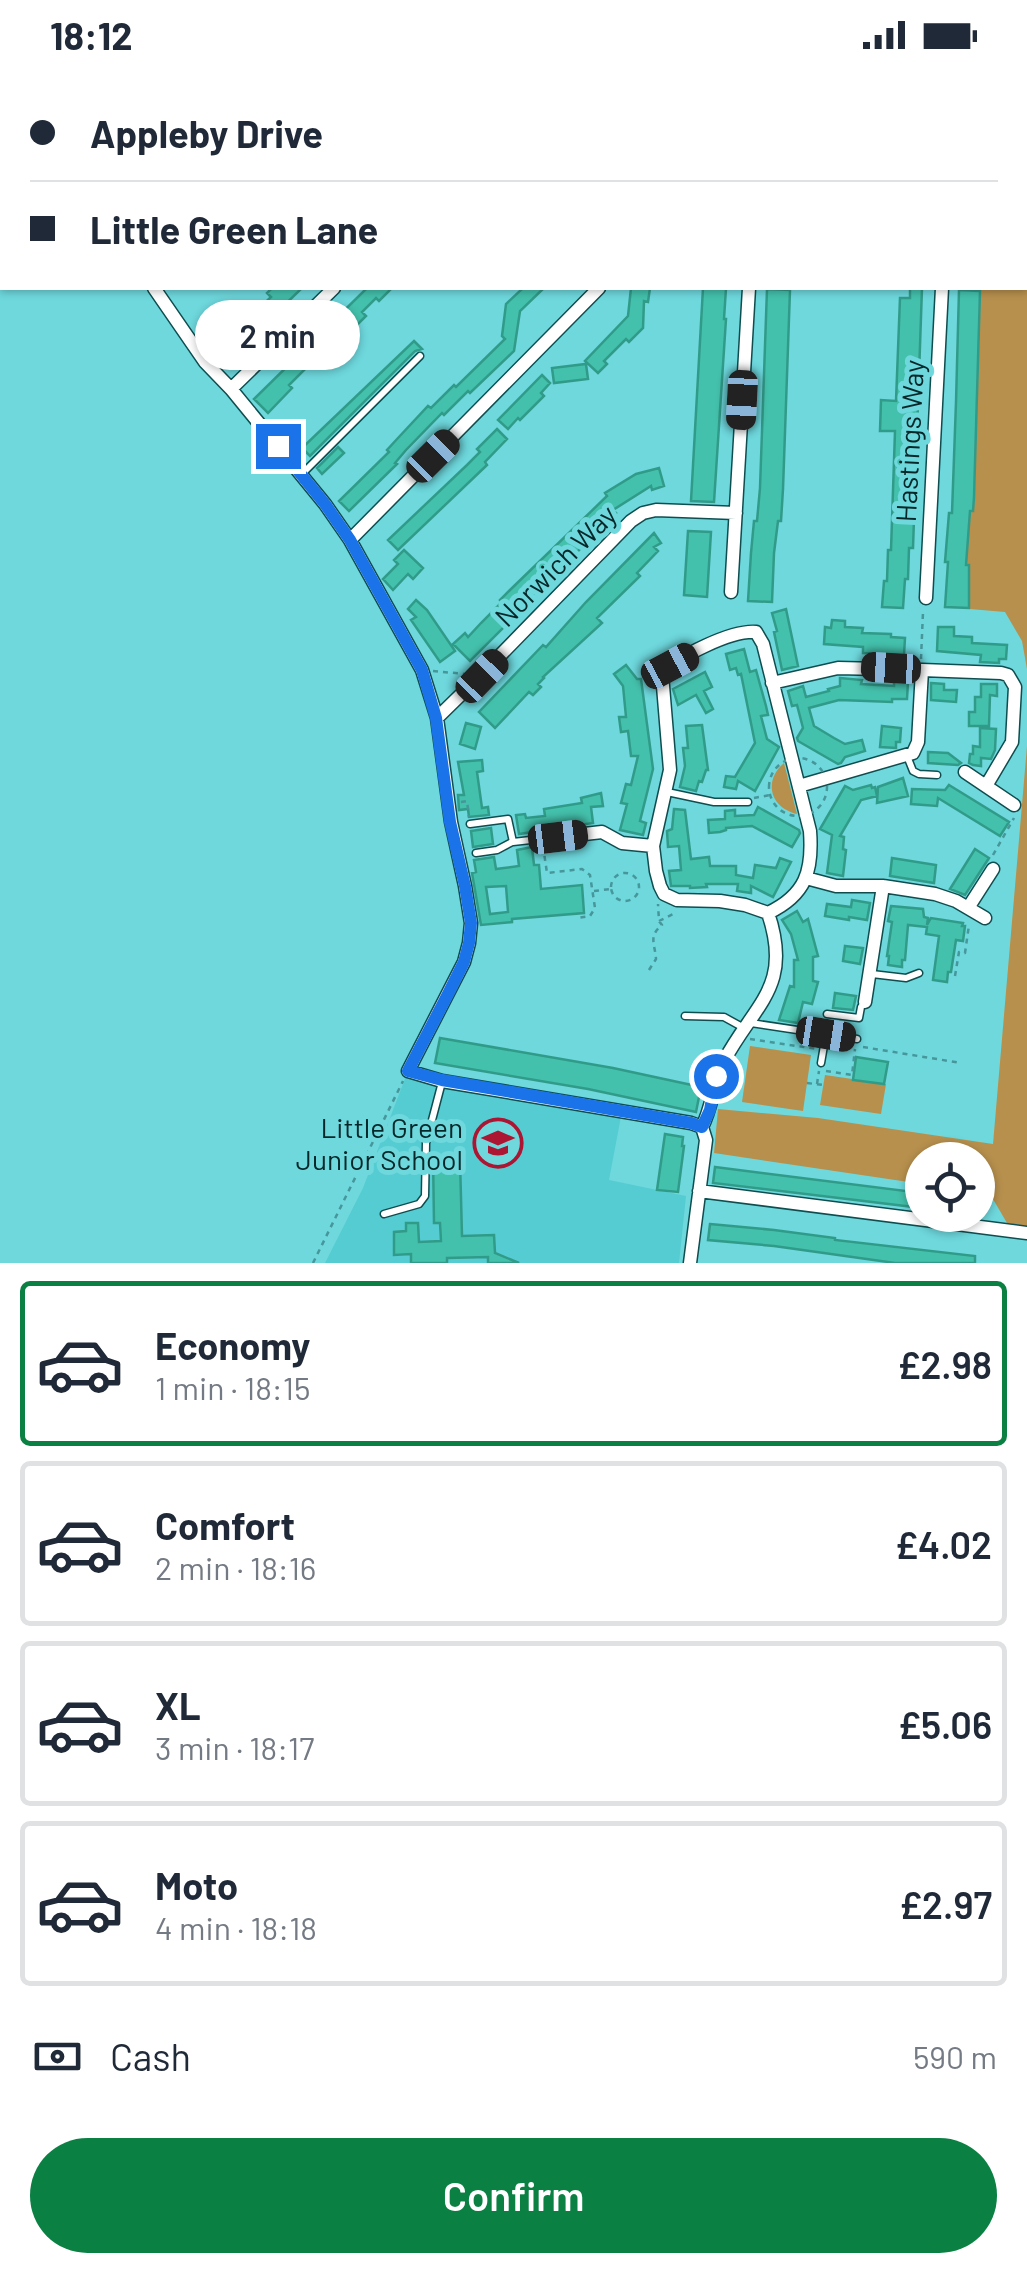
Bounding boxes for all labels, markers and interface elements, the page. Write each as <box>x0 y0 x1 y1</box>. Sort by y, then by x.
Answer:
text: 18:12 <box>50 12 133 58</box>
text: Appleby Drive <box>90 110 323 156</box>
text: Little Green Lane <box>90 206 378 252</box>
callout: 2 min <box>196 301 360 371</box>
text: 2 min <box>239 316 316 354</box>
street label: Hastings Way <box>888 359 930 523</box>
car <box>725 369 759 431</box>
route end <box>256 424 301 469</box>
car <box>401 424 465 488</box>
street label: Norwich Way <box>487 497 623 633</box>
car <box>636 639 704 693</box>
car <box>450 644 514 708</box>
car <box>860 651 922 685</box>
car <box>526 818 590 856</box>
car <box>794 1014 858 1054</box>
route start <box>694 1054 739 1099</box>
place label: Little Green Junior School <box>296 1110 463 1176</box>
school or university icon: Little Green Junior School <box>472 1117 524 1169</box>
map controls <box>905 1142 995 1232</box>
button: locate <box>905 1142 995 1232</box>
icon: car <box>35 1319 125 1409</box>
text: Economy <box>155 1322 310 1368</box>
text: £2.98 <box>897 1341 992 1387</box>
text: 1 min · 18:15 <box>155 1368 310 1406</box>
icon: car <box>35 1499 125 1589</box>
text: Comfort <box>155 1502 295 1548</box>
text: £4.02 <box>895 1521 992 1567</box>
text: 2 min · 18:16 <box>155 1548 316 1586</box>
icon: car <box>35 1679 125 1769</box>
text: XL <box>155 1682 201 1728</box>
text: £5.06 <box>898 1701 992 1747</box>
text: 3 min · 18:17 <box>155 1728 314 1766</box>
icon: car <box>35 1859 125 1949</box>
text: Moto <box>155 1862 238 1908</box>
text: £2.97 <box>899 1881 992 1927</box>
text: 4 min · 18:18 <box>155 1908 317 1946</box>
icon: cash <box>30 2029 85 2084</box>
text: Cash <box>110 2033 191 2079</box>
text: 590 m <box>913 2037 997 2075</box>
button: Confirm <box>30 2138 997 2253</box>

